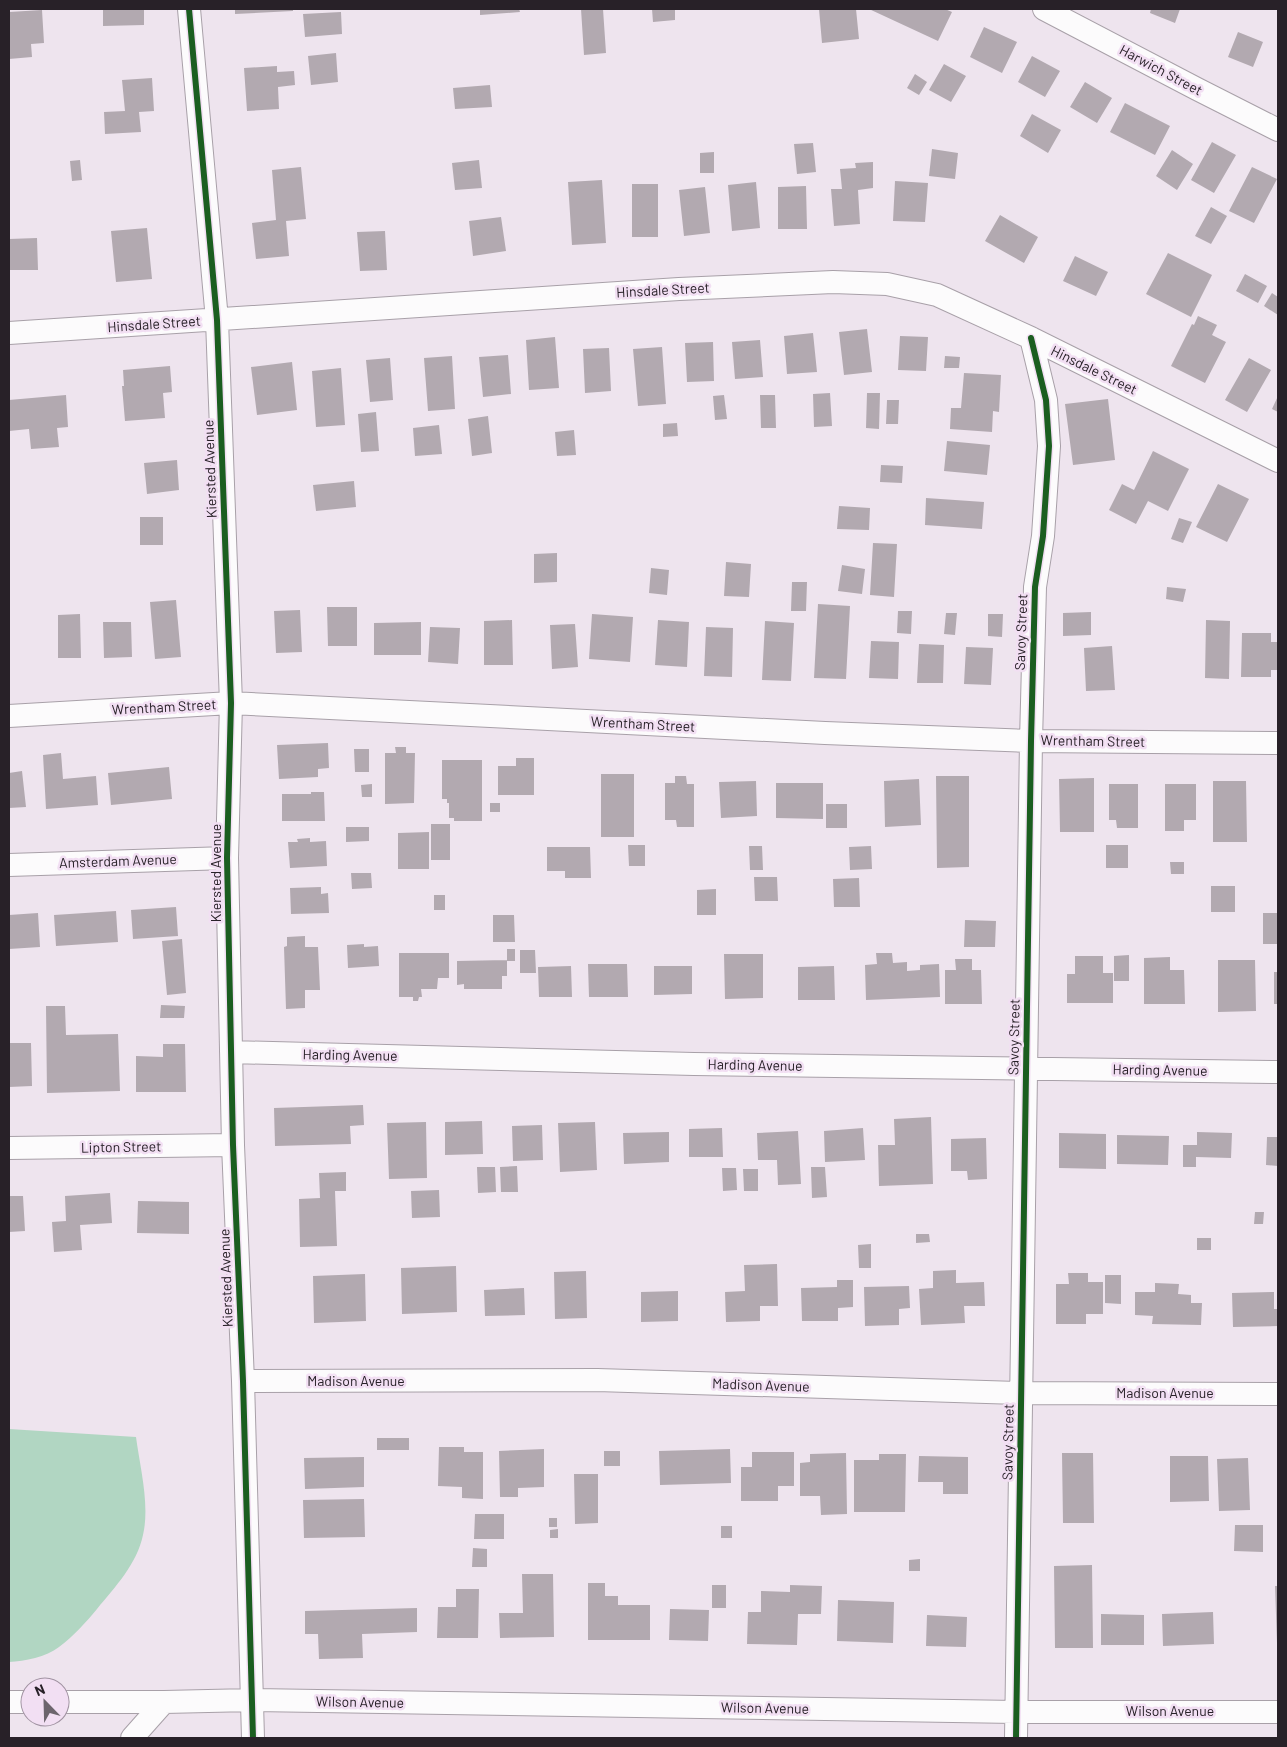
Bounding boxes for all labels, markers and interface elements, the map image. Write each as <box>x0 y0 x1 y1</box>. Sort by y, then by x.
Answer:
street label: Harwich Street <box>1117 41 1206 98</box>
street label: Hinsdale Street <box>616 279 710 300</box>
street label: Hinsdale Street <box>107 312 201 335</box>
street label: Hinsdale Street <box>1048 341 1140 398</box>
street label: Kiersted Avenue <box>199 419 220 519</box>
street label: Savoy Street <box>1011 593 1030 670</box>
street label: Wrentham Street <box>111 695 217 718</box>
street label: Wrentham Street <box>590 712 696 735</box>
street label: Wrentham Street <box>1041 731 1145 750</box>
street label: Kiersted Avenue <box>207 824 224 922</box>
street label: Amsterdam Avenue <box>59 850 177 871</box>
street label: Savoy Street <box>1004 999 1023 1075</box>
street label: Harding Avenue <box>302 1045 398 1064</box>
street label: Harding Avenue <box>707 1055 803 1074</box>
street label: Harding Avenue <box>1112 1060 1208 1079</box>
street label: Lipton Street <box>81 1137 161 1156</box>
street label: Kiersted Avenue <box>215 1228 236 1328</box>
street label: Madison Avenue <box>307 1372 405 1389</box>
street label: Madison Avenue <box>712 1374 810 1395</box>
street label: Madison Avenue <box>1116 1384 1214 1401</box>
street label: Savoy Street <box>998 1404 1017 1480</box>
north arrow <box>20 1677 70 1727</box>
text: N <box>32 1680 47 1699</box>
street label: Wilson Avenue <box>316 1692 404 1711</box>
street label: Wilson Avenue <box>721 1698 809 1717</box>
street label: Wilson Avenue <box>1126 1702 1214 1719</box>

